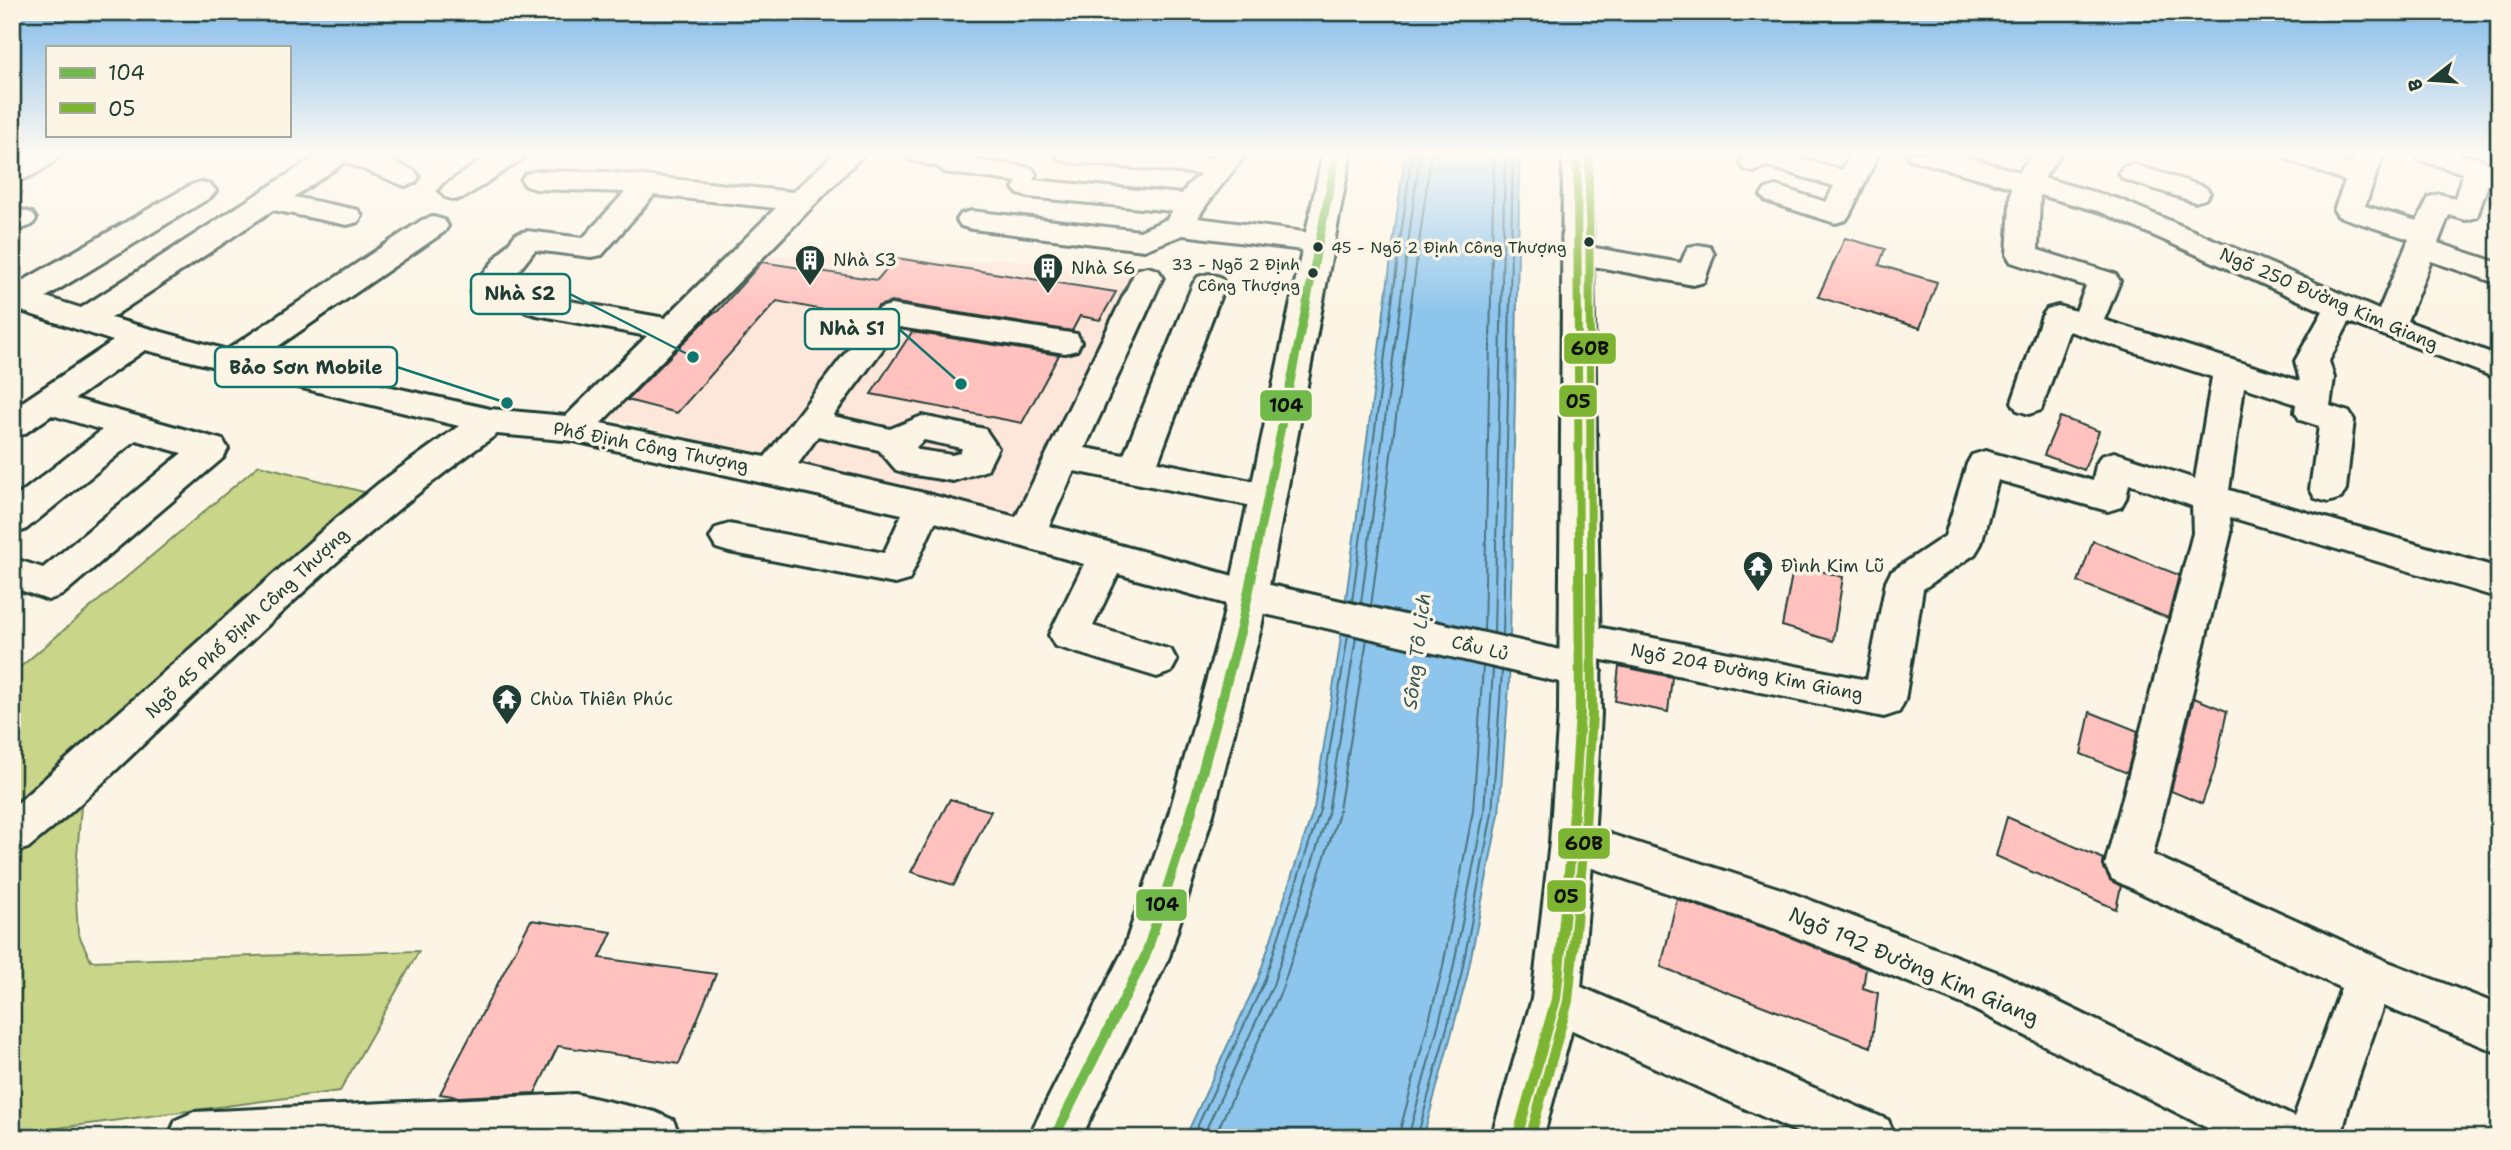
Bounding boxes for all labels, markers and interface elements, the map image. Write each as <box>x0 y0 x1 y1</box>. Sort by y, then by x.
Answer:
legend <box>46 46 290 136</box>
north arrow <box>2396 46 2466 116</box>
text: 104 <box>108 59 145 87</box>
text: B <box>2401 75 2429 94</box>
text: 05 <box>108 95 135 123</box>
unlabelled marker <box>1582 235 1596 249</box>
place label: 45 - Ngõ 2 Định Công Thượng <box>1331 237 1567 258</box>
marker: 45 - Ngõ 2 Định Công Thượng <box>1311 240 1325 254</box>
street label: Ngõ 250 Đường Kim Giang <box>2216 242 2442 356</box>
building icon: Nhà S3 <box>793 243 827 287</box>
place label: Nhà S3 <box>833 248 897 272</box>
building icon: Nhà S6 <box>1031 251 1065 295</box>
place label: 33 - Ngõ 2 Định Công Thượng <box>1171 254 1300 296</box>
place label: Nhà S6 <box>1071 256 1136 280</box>
marker: 33 - Ngõ 2 Định Công Thượng <box>1306 266 1320 280</box>
callout: Nhà S2 <box>471 274 570 314</box>
text: Nhà S2 <box>485 281 555 306</box>
callout: Nhà S1 <box>805 309 899 349</box>
text: Nhà S1 <box>819 316 885 341</box>
line badge: 60B <box>1563 332 1617 365</box>
text: 60B <box>1571 336 1609 361</box>
callout: Bảo Sơn Mobile <box>215 347 397 387</box>
text: Bảo Sơn Mobile <box>229 355 383 380</box>
line badge: 05 <box>1558 384 1598 418</box>
line badge: 104 <box>1259 389 1313 422</box>
text: 05 <box>1565 389 1591 414</box>
text: 104 <box>1269 393 1304 418</box>
street label: Phố Định Công Thượng <box>551 416 751 478</box>
street label: Ngõ 45 Phố Định Công Thượng <box>140 522 354 724</box>
temple icon: Đình Kim Lũ <box>1741 549 1775 593</box>
place label: Đình Kim Lũ <box>1781 554 1884 578</box>
water label: Sông Tô Lịch <box>1397 591 1437 711</box>
street label: Cầu Lủ <box>1449 630 1511 666</box>
street label: Ngõ 204 Đường Kim Giang <box>1629 638 1865 706</box>
temple icon: Chùa Thiên Phúc <box>490 682 524 726</box>
place label: Chùa Thiên Phúc <box>530 687 673 711</box>
line badge: 60B <box>1557 827 1611 860</box>
text: 60B <box>1565 831 1603 856</box>
line badge: 05 <box>1546 879 1587 913</box>
text: 05 <box>1553 884 1579 909</box>
line badge: 104 <box>1135 888 1188 922</box>
text: 104 <box>1145 892 1180 917</box>
street label: Ngõ 192 Đường Kim Giang <box>1785 901 2043 1031</box>

